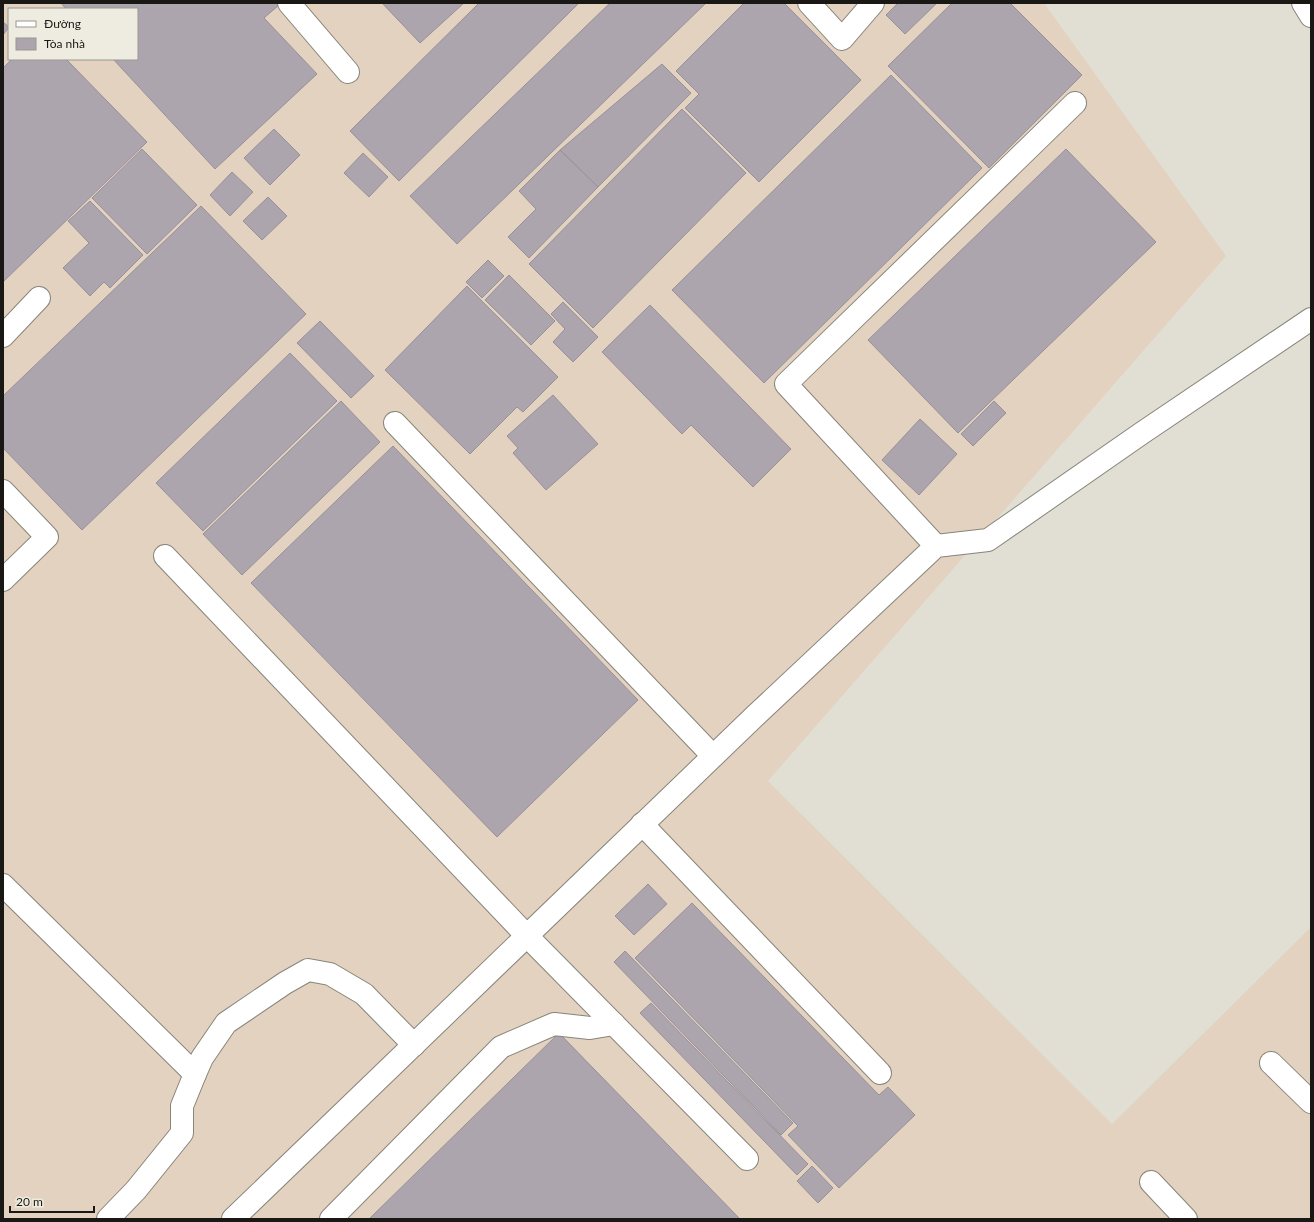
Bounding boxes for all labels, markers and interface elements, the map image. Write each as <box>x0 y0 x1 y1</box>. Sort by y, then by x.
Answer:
legend <box>8 8 138 60</box>
text: Đường <box>44 16 81 31</box>
text: Tòa nhà <box>44 36 85 51</box>
scale bar <box>10 1188 94 1214</box>
text: 20 m <box>16 1194 43 1209</box>

